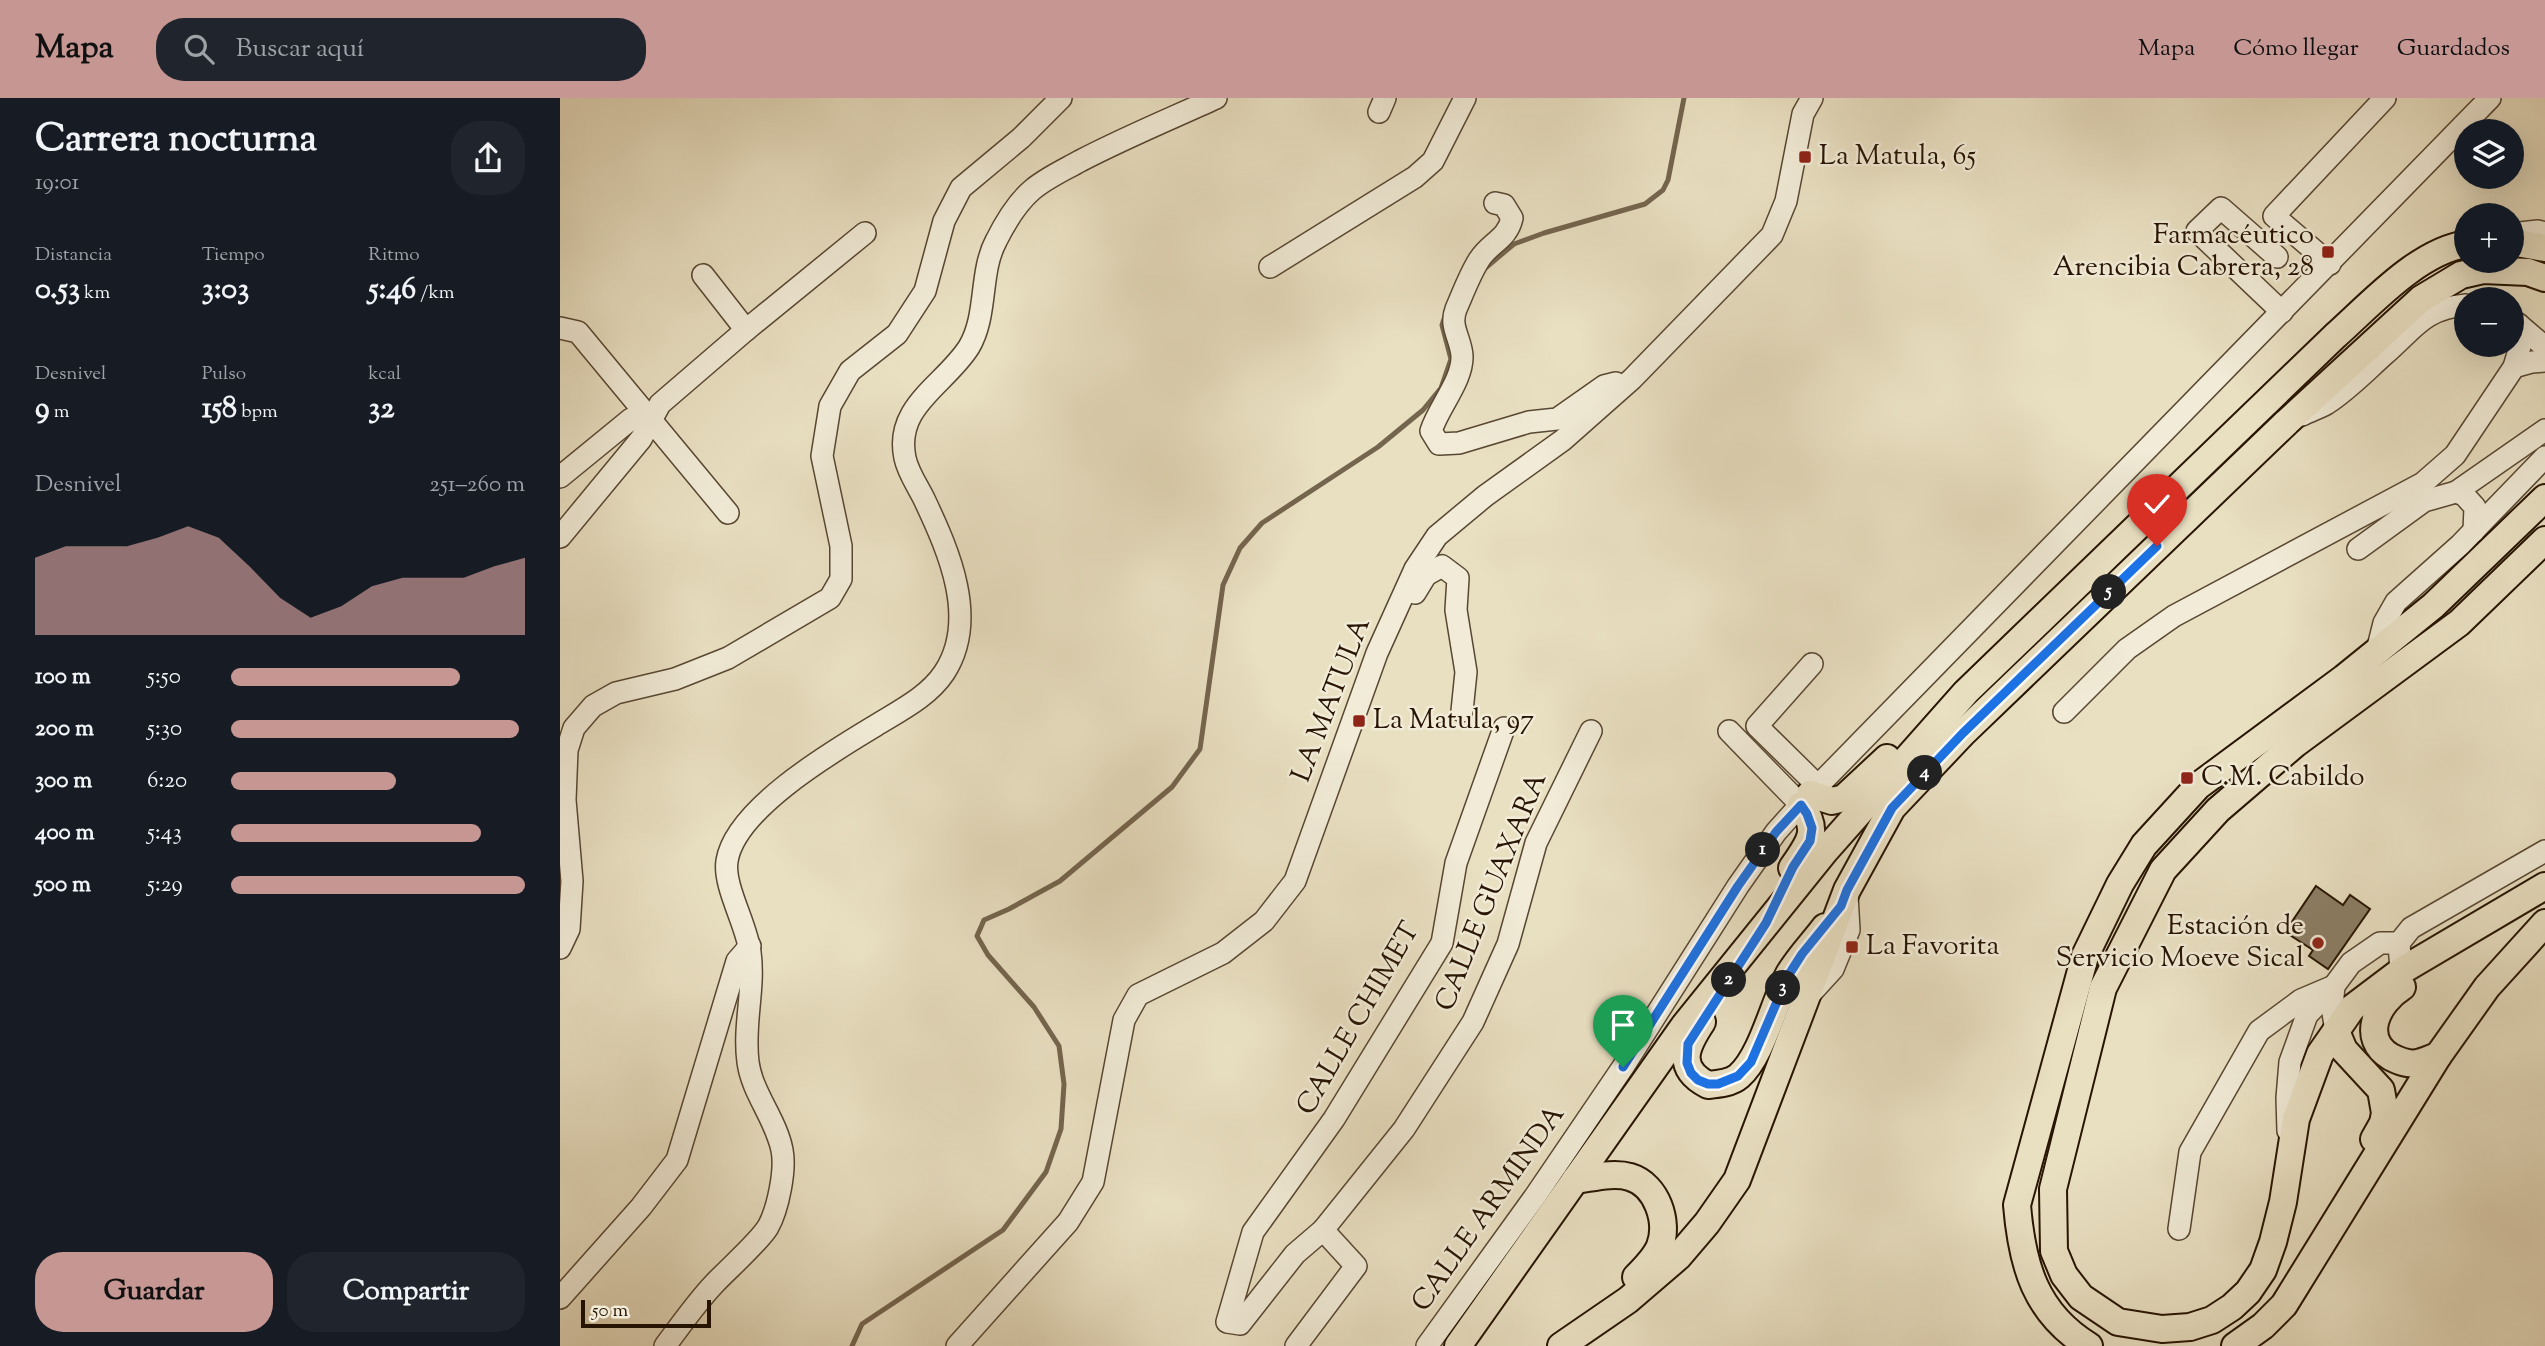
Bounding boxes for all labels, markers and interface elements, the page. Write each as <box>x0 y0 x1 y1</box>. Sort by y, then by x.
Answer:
search box <box>156 18 646 81</box>
text: Mapa <box>35 25 114 73</box>
icon: search <box>180 30 218 68</box>
text: Buscar aquí <box>236 31 364 68</box>
text: Mapa <box>2138 32 2195 66</box>
text: Cómo llegar <box>2233 32 2359 66</box>
text: Guardados <box>2397 32 2510 66</box>
text: Carrera nocturna <box>35 114 317 168</box>
map controls <box>2454 119 2524 357</box>
button: layers <box>2454 119 2524 189</box>
button: share <box>451 121 525 195</box>
place label: La Matula, 65 <box>1819 137 1976 177</box>
marker: La Matula, 65 <box>1797 149 1813 165</box>
text: 19:01 <box>35 167 79 200</box>
button: + <box>2454 203 2524 273</box>
place label: Farmacéutico Arencibia Cabrera, 28 <box>2052 216 2314 288</box>
text: Distancia <box>35 242 112 269</box>
text: Tiempo <box>202 242 265 269</box>
text: Ritmo <box>368 242 420 269</box>
marker: Farmacéutico Arencibia Cabrera, 28 <box>2320 244 2336 260</box>
text: 0.53 <box>35 269 80 312</box>
text: 3:03 <box>202 269 249 312</box>
text: 5:46 <box>368 269 416 312</box>
text: km <box>80 280 110 307</box>
text: /km <box>416 280 455 307</box>
button: − <box>2454 287 2524 357</box>
text: Desnivel <box>35 361 106 388</box>
text: Pulso <box>202 361 246 388</box>
text: kcal <box>368 361 401 388</box>
text: 9 <box>35 388 50 431</box>
text: 158 <box>202 388 237 431</box>
text: 32 <box>368 388 395 431</box>
text: m <box>50 399 69 426</box>
text: bpm <box>237 399 278 426</box>
text: Desnivel <box>35 469 121 502</box>
text: 251–260 m <box>429 469 525 502</box>
pin <box>2127 474 2187 546</box>
icon: check <box>2138 485 2176 523</box>
pin: 5 <box>2092 574 2126 610</box>
text: 5 <box>2105 578 2112 605</box>
street label: LA MATULA <box>1282 612 1382 788</box>
text: 100 m <box>35 661 91 694</box>
text: 5:50 <box>147 661 181 694</box>
place label: La Matula, 97 <box>1373 701 1534 741</box>
text: 200 m <box>35 713 94 746</box>
text: 5:30 <box>147 713 182 746</box>
marker: La Matula, 97 <box>1351 713 1367 729</box>
pin: 4 <box>1908 756 1942 790</box>
place label: C.M. Cabildo <box>2201 758 2365 798</box>
text: 4 <box>1920 759 1929 786</box>
text: 300 m <box>35 765 92 798</box>
text: 6:20 <box>147 765 187 798</box>
street label: CALLE GUAXARA <box>1426 766 1558 1017</box>
marker: C.M. Cabildo <box>2179 770 2195 786</box>
text: 400 m <box>35 817 95 850</box>
text: 5:43 <box>147 817 182 850</box>
pin: 1 <box>1746 832 1780 868</box>
text: 1 <box>1759 836 1766 863</box>
text: 500 m <box>35 869 91 902</box>
text: 5:29 <box>147 869 183 902</box>
place label: Estación de Servicio Moeve Sical <box>2056 907 2304 979</box>
street label: CALLE CHIMET <box>1287 915 1431 1123</box>
place label: La Favorita <box>1866 927 1999 967</box>
marker: Estación de Servicio Moeve Sical <box>2310 935 2326 951</box>
marker: La Favorita <box>1844 939 1860 955</box>
pin: 2 <box>1712 962 1746 998</box>
text: 2 <box>1724 966 1733 993</box>
pin: 3 <box>1766 970 1800 1006</box>
text: 3 <box>1779 974 1786 1001</box>
pin <box>1593 995 1653 1067</box>
icon: arrive <box>1604 1006 1642 1044</box>
street label: CALLE ARMINDA <box>1403 1097 1576 1321</box>
button: Guardar <box>35 1252 273 1332</box>
button: Compartir <box>287 1252 525 1332</box>
scale bar <box>581 1297 710 1329</box>
text: 50 m <box>592 1298 628 1325</box>

